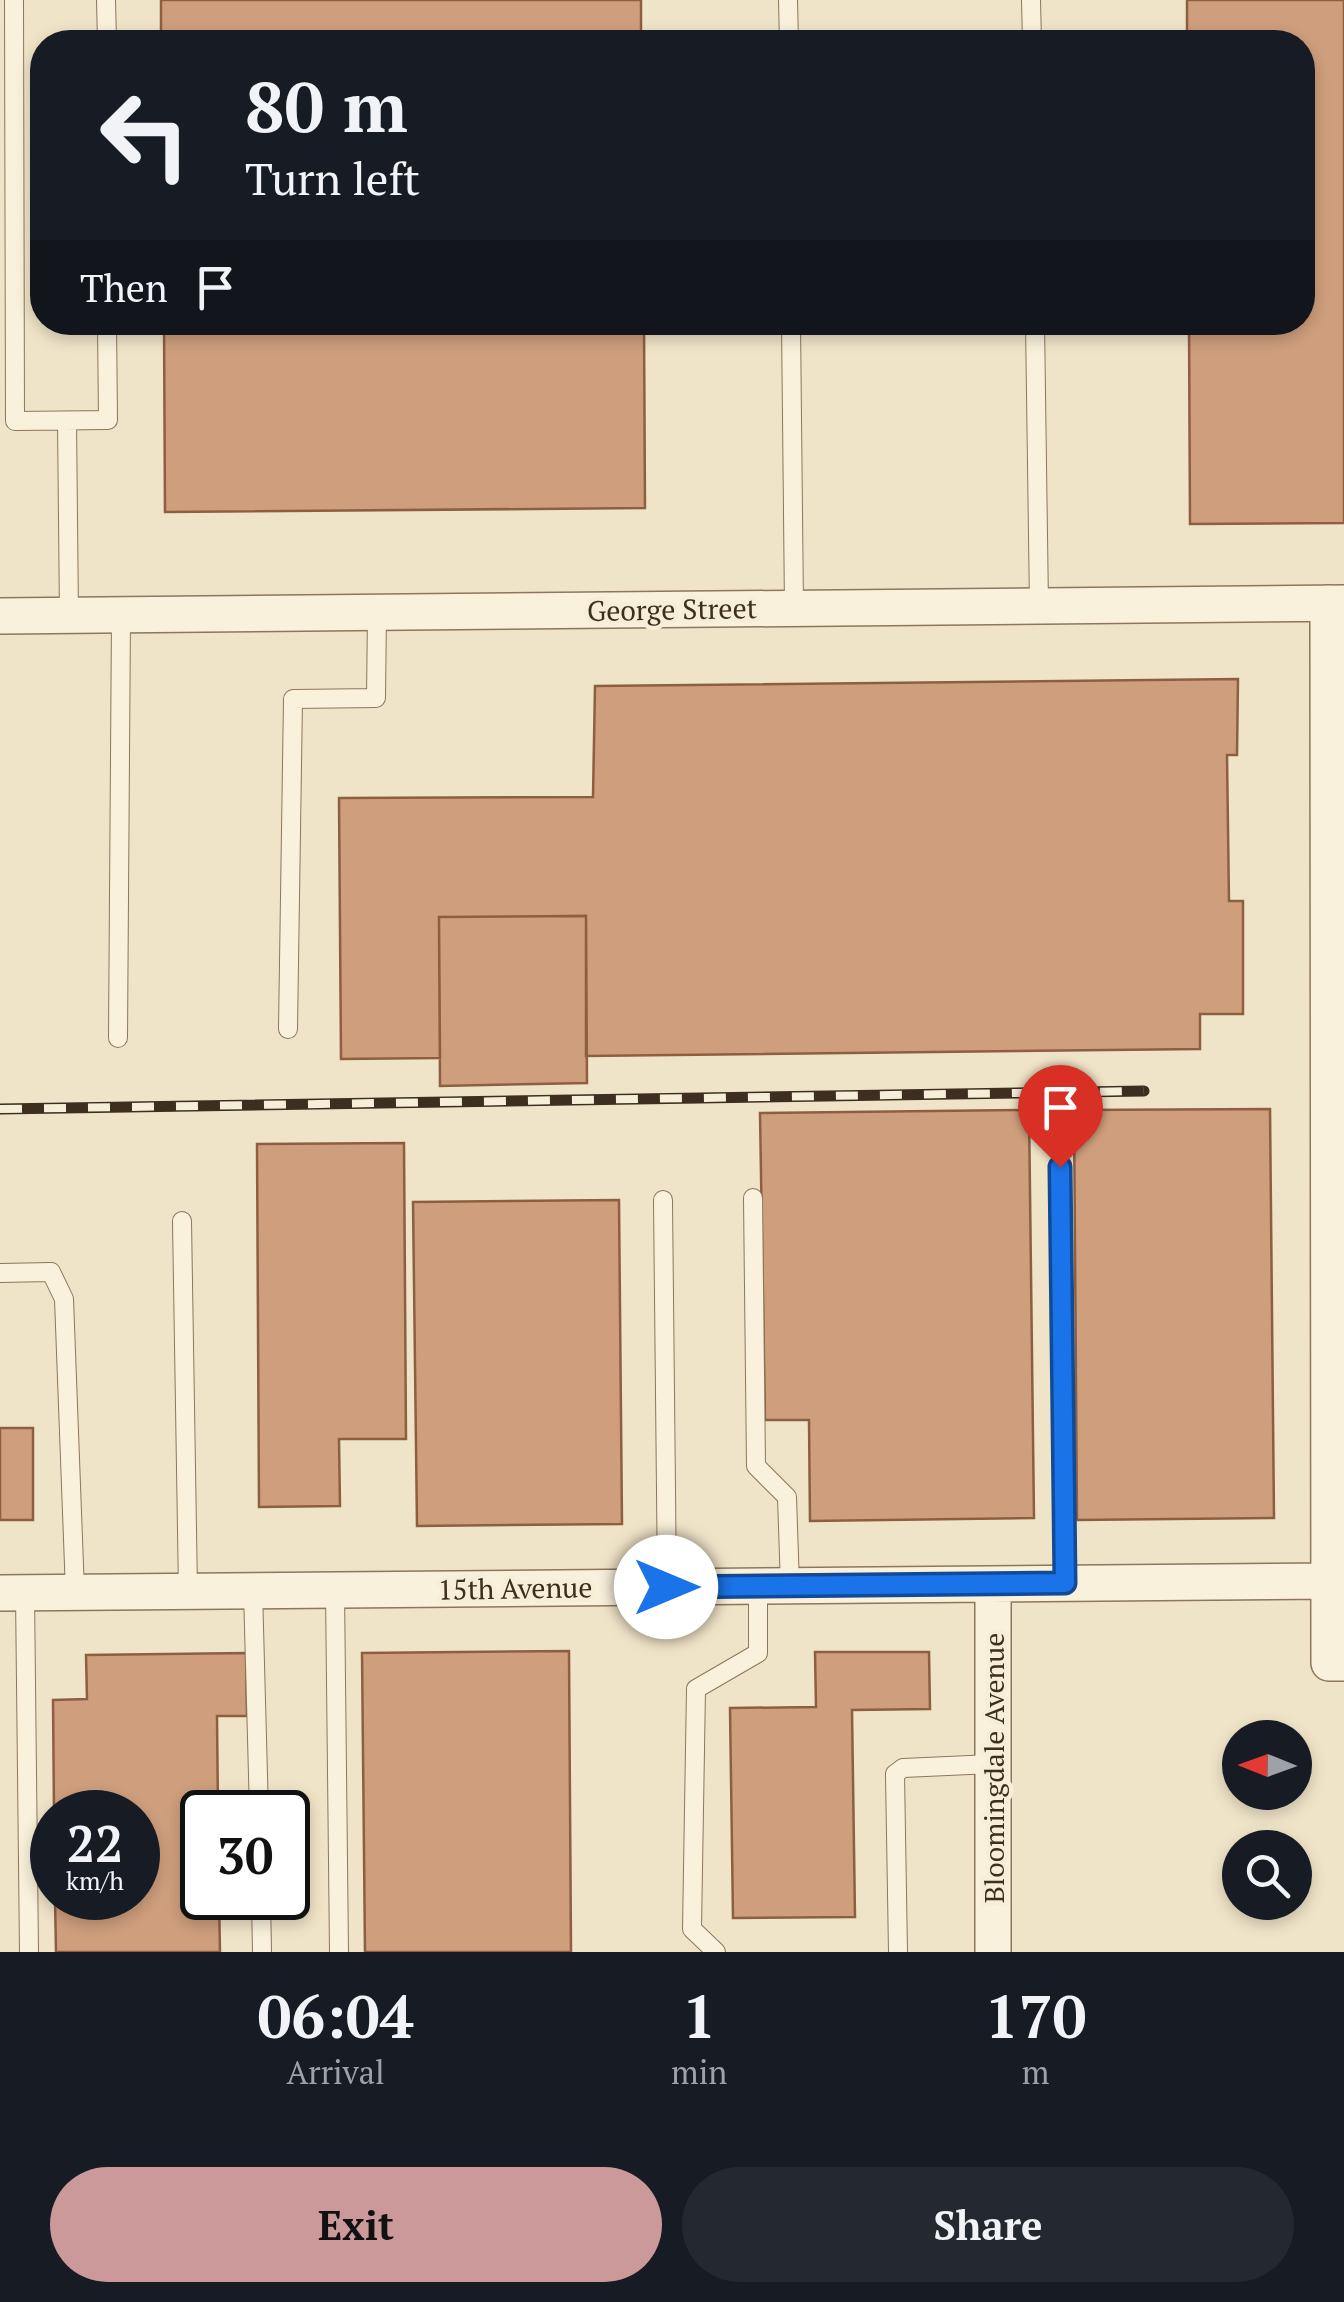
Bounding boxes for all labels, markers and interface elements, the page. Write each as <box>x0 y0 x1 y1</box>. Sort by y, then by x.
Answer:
text: 80 m <box>245 59 408 152</box>
icon: left <box>80 70 210 200</box>
text: Turn left <box>245 148 420 208</box>
icon: arrive <box>188 260 243 315</box>
text: Then <box>80 263 168 313</box>
street label: George Street <box>587 589 758 629</box>
pin <box>1018 1065 1103 1168</box>
icon: arrive <box>1033 1080 1088 1135</box>
position arrow <box>614 1535 718 1639</box>
street label: 15th Avenue <box>437 1568 593 1608</box>
street label: Bloomingdale Avenue <box>975 1633 1012 1903</box>
north arrow <box>1222 1720 1312 1810</box>
map controls <box>1222 1720 1312 1920</box>
speed limit sign: 30 <box>180 1790 310 1920</box>
text: 22 <box>67 1810 123 1876</box>
button: search <box>1222 1830 1312 1920</box>
text: km/h <box>66 1864 124 1897</box>
text: 06:04 <box>257 1976 414 2055</box>
text: 1 <box>682 1976 716 2055</box>
text: 170 <box>985 1976 1087 2055</box>
text: Arrival <box>287 2051 385 2093</box>
text: min <box>671 2051 727 2093</box>
text: m <box>1022 2051 1049 2093</box>
button: Exit <box>50 2167 662 2282</box>
button: Share <box>682 2167 1294 2282</box>

